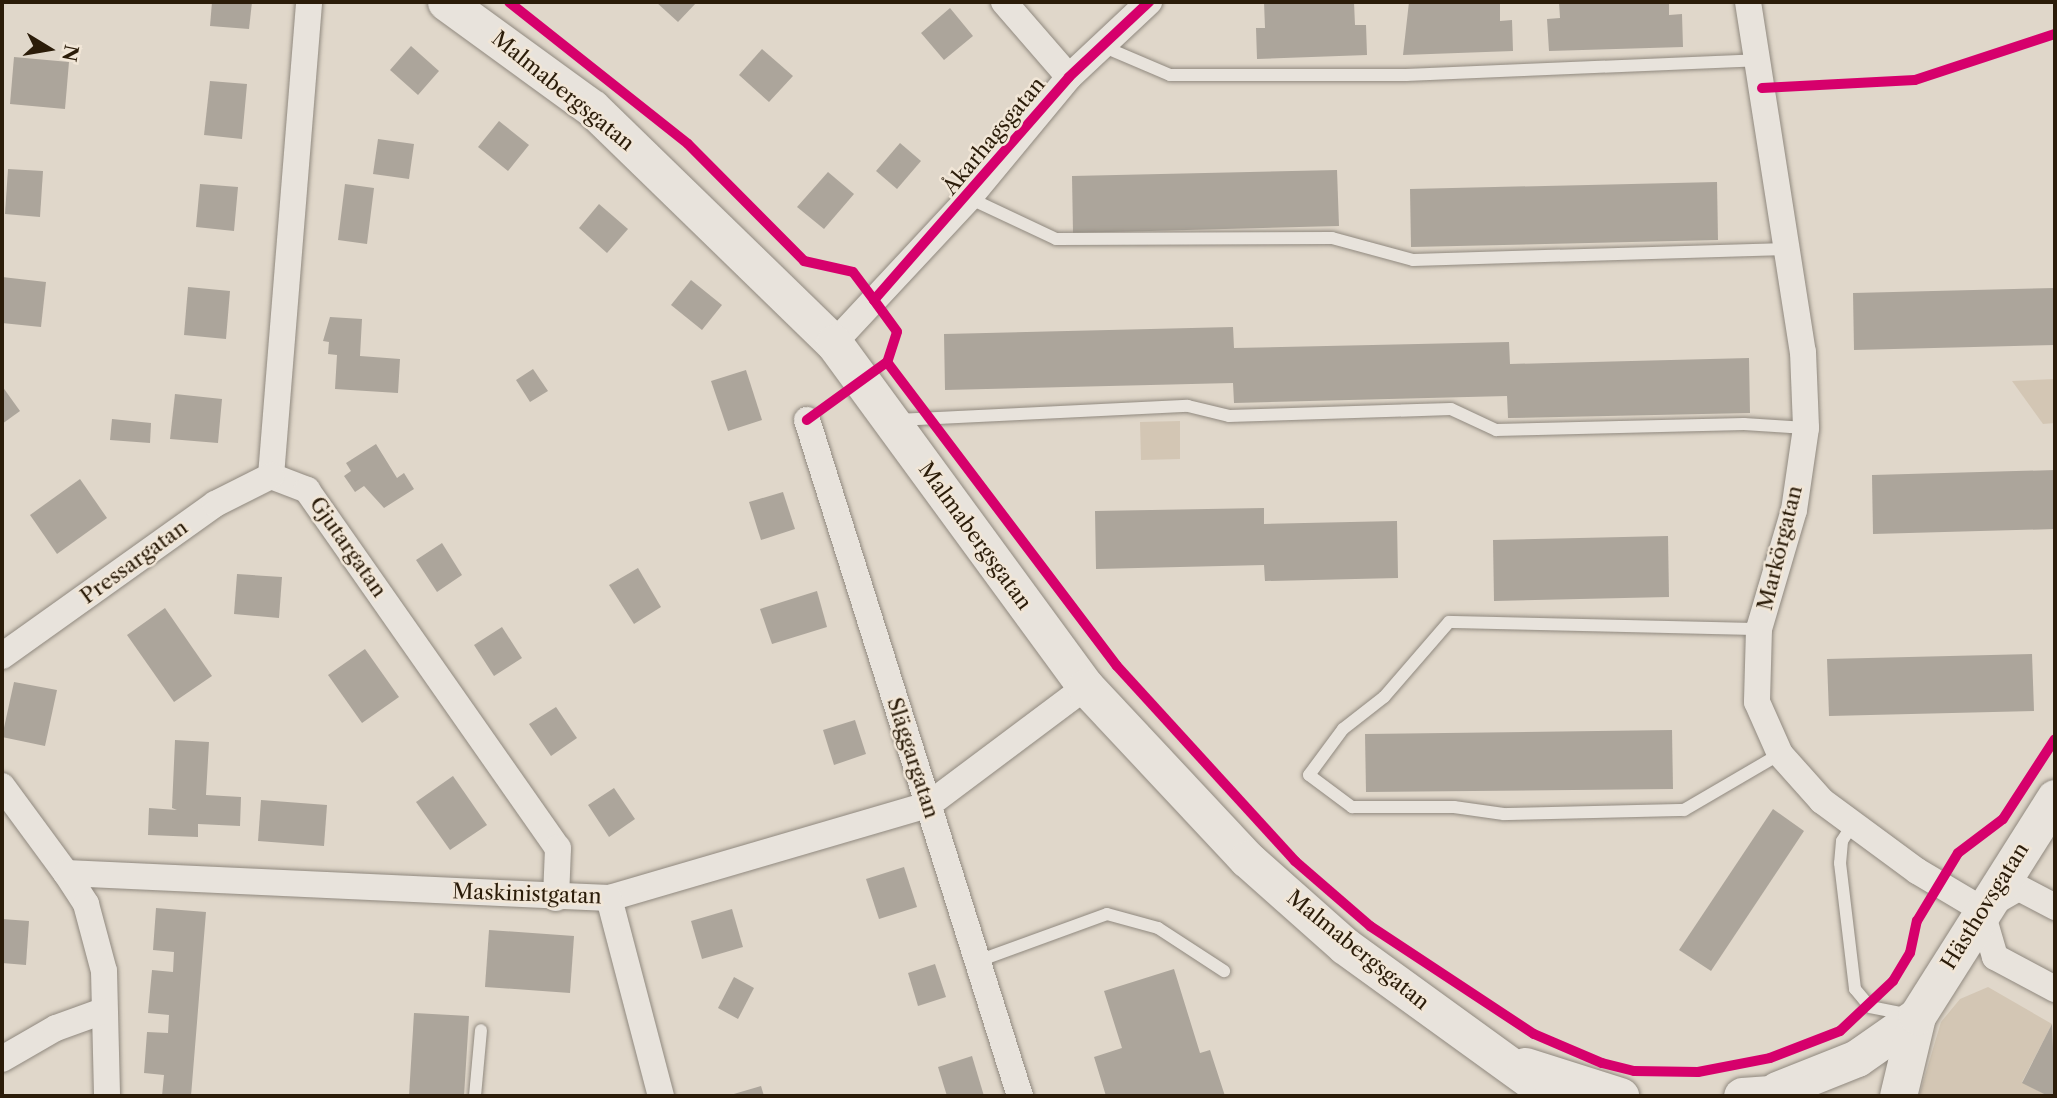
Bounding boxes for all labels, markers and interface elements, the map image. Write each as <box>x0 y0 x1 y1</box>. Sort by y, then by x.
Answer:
north arrow <box>14 14 84 84</box>
street label: Malmabergsgatan <box>487 26 639 156</box>
text: N <box>57 43 83 63</box>
street label: Åkarhagsgatan <box>938 72 1050 200</box>
street label: Malmabergsgatan <box>913 457 1037 615</box>
street label: Markörgatan <box>1752 483 1808 613</box>
street label: Gjutargatan <box>304 492 392 602</box>
street label: Pressargatan <box>76 515 192 609</box>
street label: Släggargatan <box>882 694 944 822</box>
street label: Hästhovsgatan <box>1936 838 2034 974</box>
street label: Maskinistgatan <box>452 879 602 909</box>
street label: Malmabergsgatan <box>1282 885 1434 1015</box>

